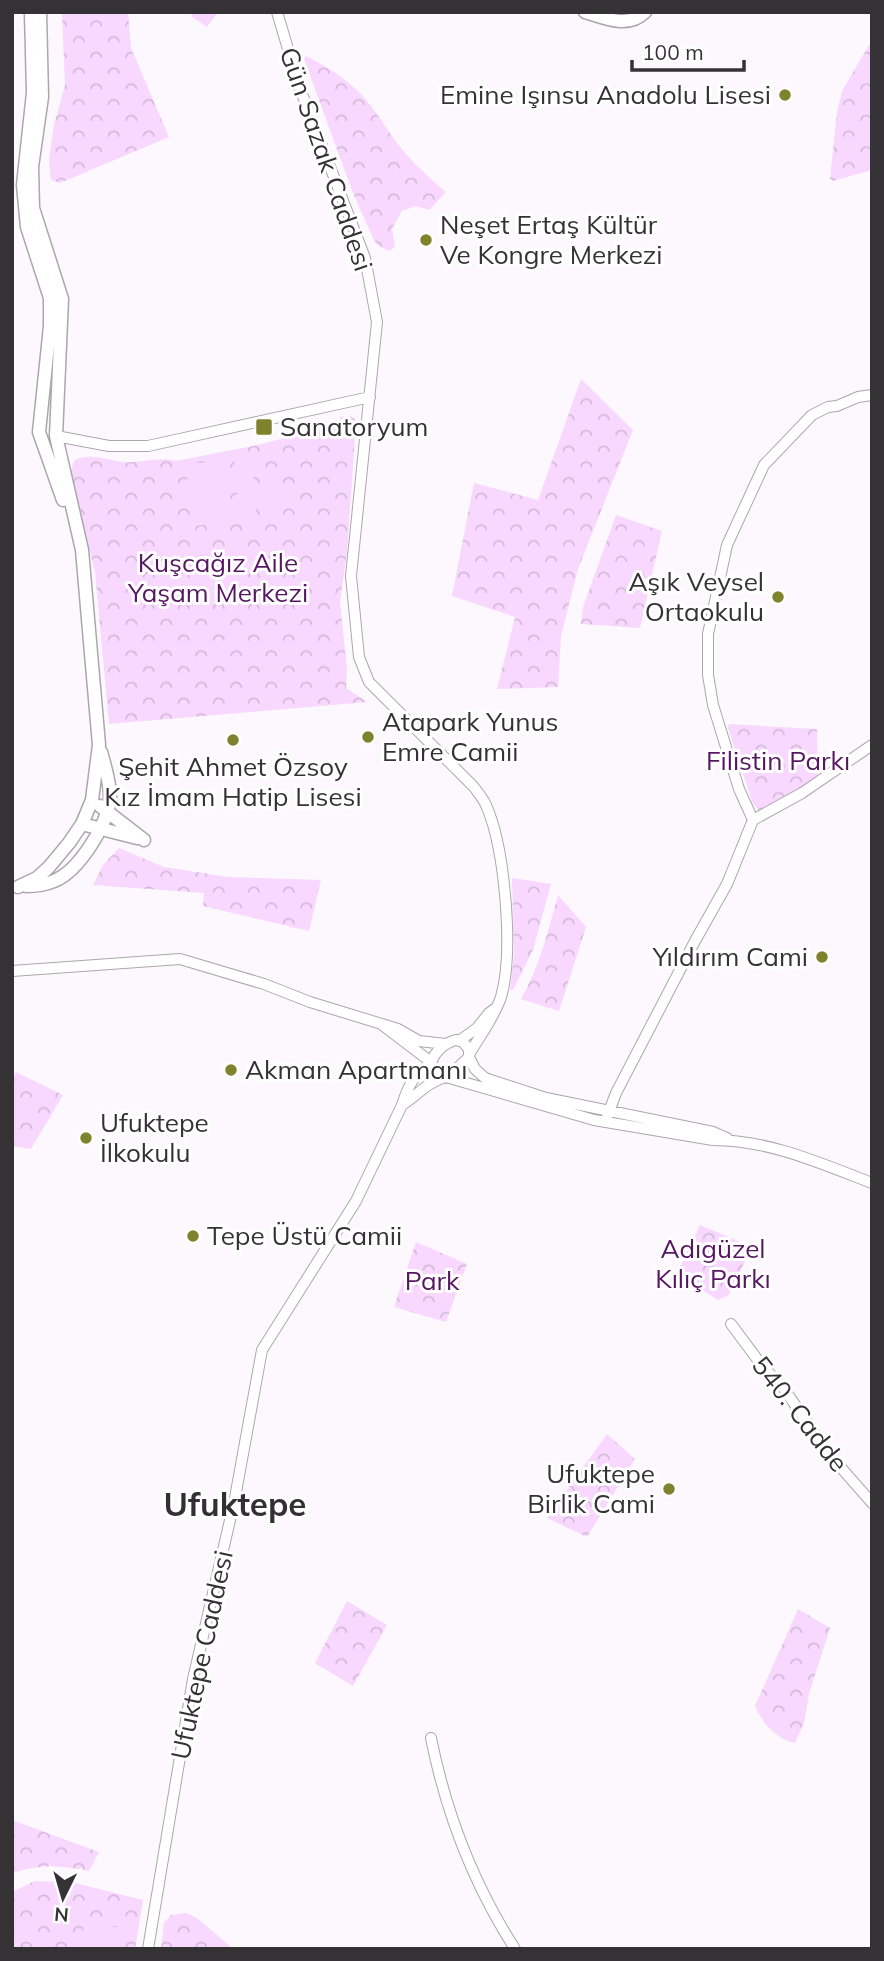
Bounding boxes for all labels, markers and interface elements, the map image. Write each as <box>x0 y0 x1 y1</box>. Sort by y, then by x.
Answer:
scale bar <box>632 28 744 72</box>
text: 100 m <box>642 39 704 65</box>
street label: Gün Sazak Caddesi <box>273 43 380 275</box>
place label: Emine Işınsu Anadolu Lisesi <box>440 78 771 111</box>
marker: Emine Işınsu Anadolu Lisesi <box>777 87 793 103</box>
place label: Neşet Ertaş Kültür Ve Kongre Merkezi <box>440 208 662 271</box>
marker: Neşet Ertaş Kültür Ve Kongre Merkezi <box>418 232 434 248</box>
place label: Sanatoryum <box>280 410 428 443</box>
marker: Sanatoryum <box>254 417 274 437</box>
park label: Kuşcağız Aile Yaşam Merkezi <box>127 546 308 609</box>
place label: Aşık Veysel Ortaokulu <box>628 565 764 628</box>
marker: Aşık Veysel Ortaokulu <box>770 589 786 605</box>
place label: Atapark Yunus Emre Camii <box>382 705 558 768</box>
marker: Atapark Yunus Emre Camii <box>360 729 376 745</box>
marker: Şehit Ahmet Özsoy Kız İmam Hatip Lisesi <box>225 732 241 748</box>
park label: Filistin Parkı <box>706 744 850 777</box>
place label: Şehit Ahmet Özsoy Kız İmam Hatip Lisesi <box>104 750 362 813</box>
place label: Yıldırım Cami <box>652 940 808 973</box>
marker: Yıldırım Cami <box>814 949 830 965</box>
place label: Akman Apartmanı <box>245 1053 467 1086</box>
marker: Akman Apartmanı <box>223 1062 239 1078</box>
place label: Ufuktepe İlkokulu <box>100 1106 209 1169</box>
marker: Ufuktepe İlkokulu <box>78 1130 94 1146</box>
place label: Tepe Üstü Camii <box>207 1219 402 1252</box>
marker: Tepe Üstü Camii <box>185 1228 201 1244</box>
park label: Adıgüzel Kılıç Parkı <box>655 1232 771 1295</box>
park label: Park <box>405 1264 460 1297</box>
street label: 540. Cadde <box>745 1349 856 1478</box>
place label: Ufuktepe Birlik Cami <box>527 1457 655 1520</box>
marker: Ufuktepe Birlik Cami <box>661 1481 677 1497</box>
district label: Ufuktepe <box>164 1483 306 1524</box>
street label: Ufuktepe Caddesi <box>163 1547 240 1762</box>
north arrow <box>28 1863 98 1933</box>
text: N <box>53 1902 70 1928</box>

